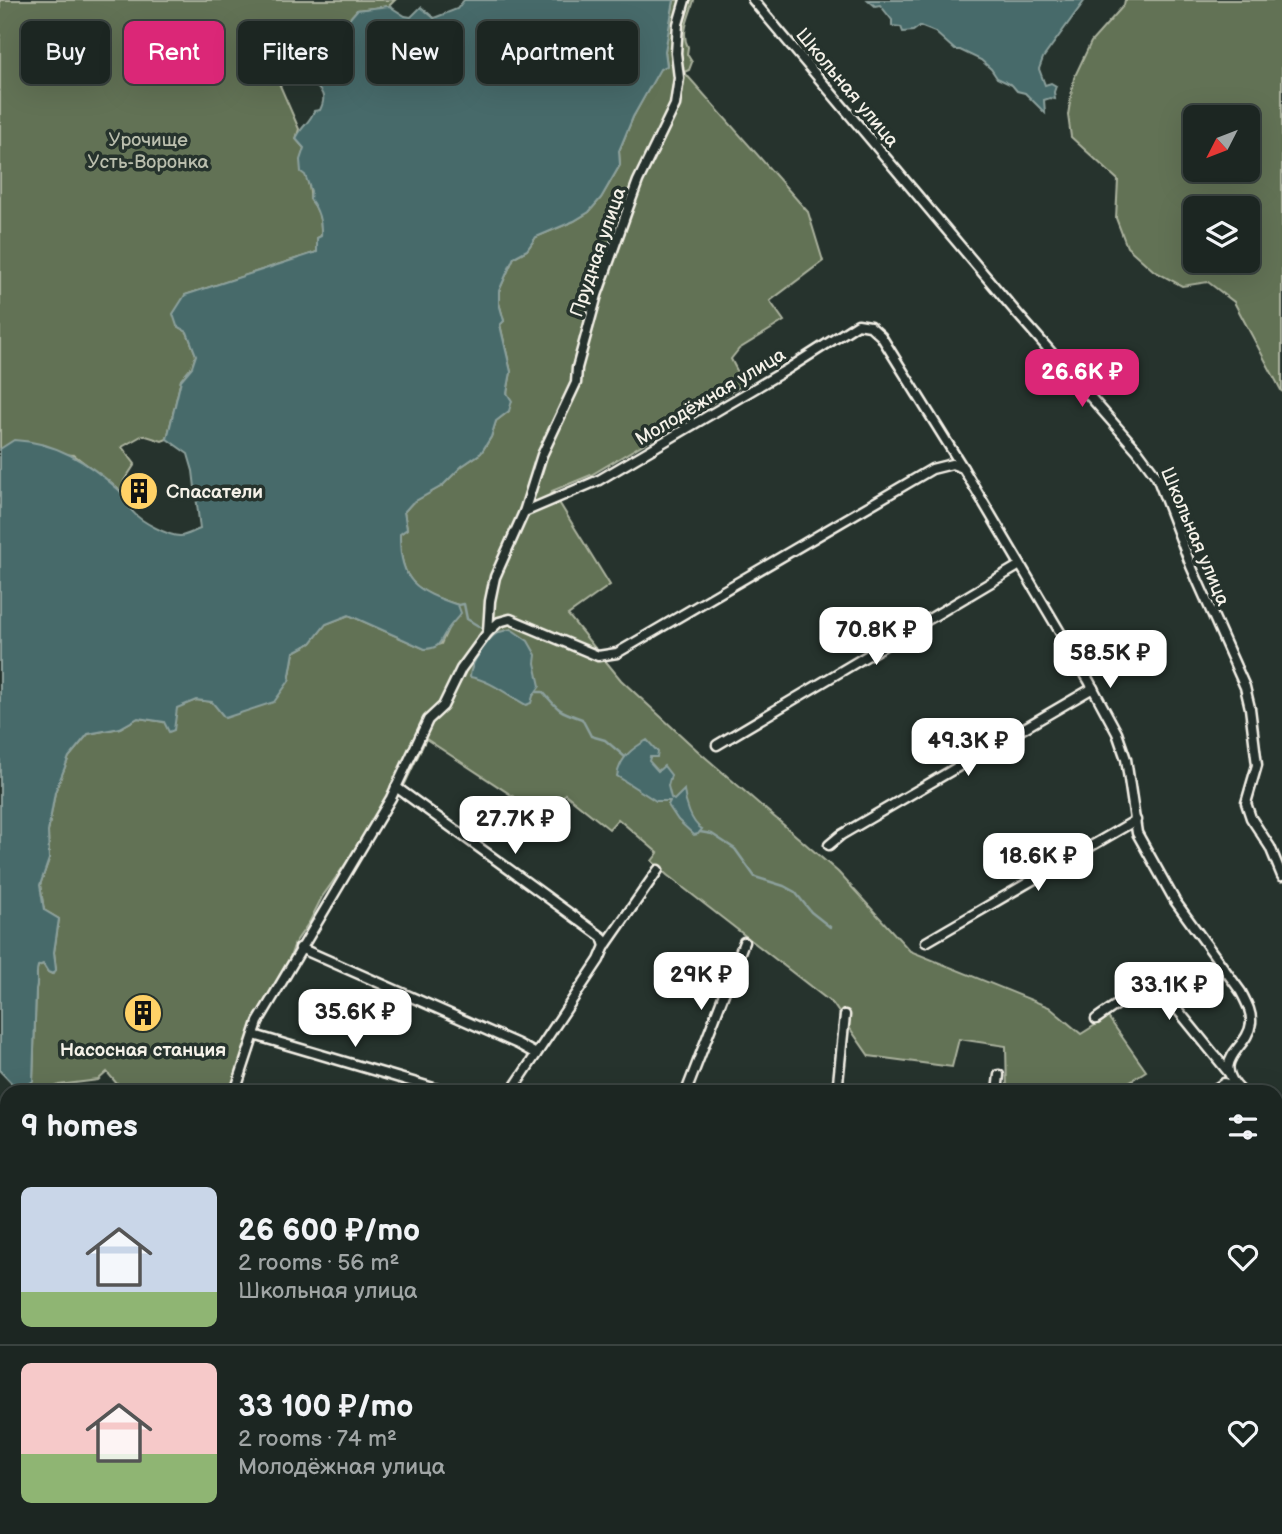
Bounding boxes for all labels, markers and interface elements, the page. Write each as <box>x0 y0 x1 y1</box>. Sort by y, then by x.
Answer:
chip: Buy <box>21 21 110 84</box>
chip: Rent <box>124 21 224 84</box>
chip: Filters <box>238 21 353 84</box>
chip: New <box>367 21 463 84</box>
chip: Apartment <box>477 21 638 84</box>
street label: Школьная улица <box>790 24 903 152</box>
north arrow <box>1183 105 1260 182</box>
map controls <box>1183 105 1260 273</box>
park label: Урочище Усть-Воронка <box>87 129 209 174</box>
street label: Прудная улица <box>565 185 631 320</box>
button: layers <box>1183 196 1260 273</box>
street label: Молодёжная улица <box>631 343 790 451</box>
pin: 26.6K ₽ <box>1017 350 1147 409</box>
text: 26.6K ₽ <box>1041 358 1123 386</box>
street label: Школьная улица <box>1155 464 1234 609</box>
building icon: Спасатели <box>118 470 160 512</box>
place label: Спасатели <box>166 481 263 504</box>
pin: 70.8K ₽ <box>811 608 941 667</box>
text: 70.8K ₽ <box>835 616 917 644</box>
pin: 58.5K ₽ <box>1045 630 1175 690</box>
text: 58.5K ₽ <box>1070 639 1150 667</box>
pin: 49.3K ₽ <box>903 718 1033 778</box>
text: 49.3K ₽ <box>928 727 1008 755</box>
pin: 27.7K ₽ <box>450 796 580 856</box>
text: 27.7K ₽ <box>476 805 554 833</box>
pin: 18.6K ₽ <box>973 834 1103 893</box>
text: 18.6K ₽ <box>999 842 1077 870</box>
pin: 29K ₽ <box>652 953 750 1012</box>
text: 29K ₽ <box>670 961 732 989</box>
pin: 33.1K ₽ <box>1104 962 1234 1022</box>
text: 33.1K ₽ <box>1131 971 1207 999</box>
pin: 35.6K ₽ <box>290 990 420 1049</box>
building icon: Насосная станция <box>122 992 164 1034</box>
text: 35.6K ₽ <box>315 998 395 1026</box>
place label: Насосная станция <box>60 1039 226 1062</box>
icon: filters <box>1224 1108 1262 1146</box>
text: 9 homes <box>21 1109 138 1145</box>
text: 26 600 ₽/mo <box>238 1213 420 1249</box>
icon: home <box>77 1215 161 1299</box>
icon: heart <box>1224 1238 1262 1276</box>
text: 2 rooms · 56 m² <box>238 1249 400 1277</box>
text: Школьная улица <box>238 1277 418 1305</box>
text: 33 100 ₽/mo <box>238 1389 413 1425</box>
icon: home <box>77 1391 161 1475</box>
icon: heart <box>1224 1414 1262 1452</box>
text: 2 rooms · 74 m² <box>238 1425 397 1453</box>
text: Молодёжная улица <box>238 1453 445 1481</box>

